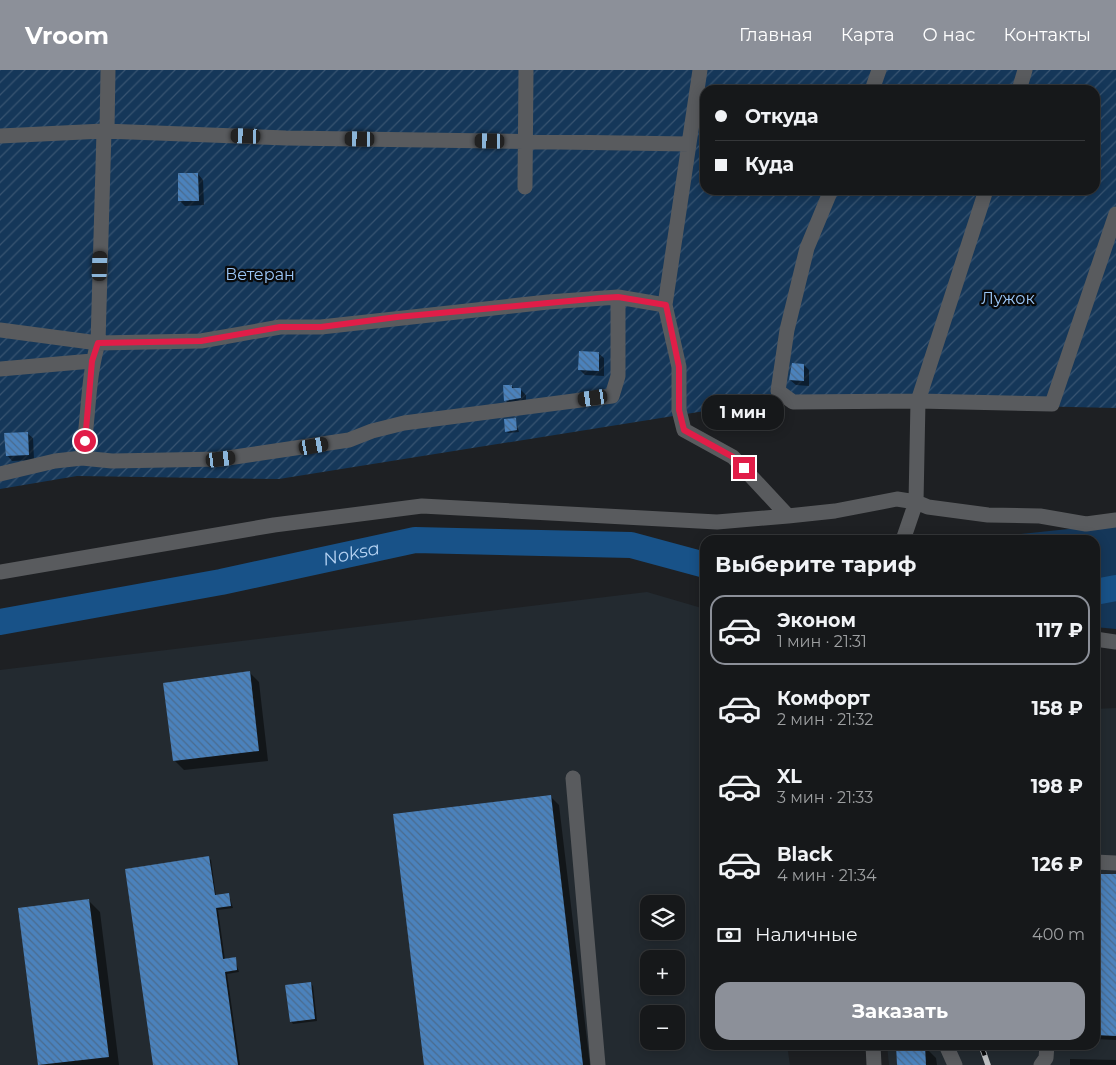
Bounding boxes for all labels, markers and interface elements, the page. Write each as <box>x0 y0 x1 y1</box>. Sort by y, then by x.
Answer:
text: Vroom <box>25 21 109 50</box>
text: Главная <box>739 24 813 46</box>
text: Карта <box>841 24 895 46</box>
text: О нас <box>923 24 975 46</box>
text: Контакты <box>1003 24 1091 46</box>
text: Откуда <box>745 105 819 128</box>
car <box>230 128 261 144</box>
car <box>344 131 375 147</box>
car <box>474 133 505 149</box>
text: Куда <box>745 153 794 176</box>
car <box>91 251 108 281</box>
park label: Ветеран <box>225 265 295 284</box>
park label: Лужок <box>981 289 1035 308</box>
car <box>577 388 608 408</box>
callout: 1 мин <box>703 396 785 430</box>
text: 1 мин <box>720 403 766 422</box>
route start <box>74 430 96 452</box>
car <box>297 436 330 456</box>
car <box>205 450 236 468</box>
route end <box>733 457 755 479</box>
water label: Noksa <box>321 537 382 571</box>
text: Выберите тариф <box>715 551 916 578</box>
icon: car <box>717 608 762 653</box>
text: Эконом <box>777 609 856 632</box>
text: 117 ₽ <box>1036 619 1083 642</box>
text: 1 мин · 21:31 <box>777 632 867 651</box>
icon: car <box>717 686 762 731</box>
text: Комфорт <box>777 687 870 710</box>
text: 158 ₽ <box>1032 697 1083 720</box>
text: 2 мин · 21:32 <box>777 710 873 729</box>
icon: car <box>717 764 762 809</box>
text: XL <box>777 765 802 788</box>
text: 198 ₽ <box>1031 775 1083 798</box>
text: 3 мин · 21:33 <box>777 788 873 807</box>
icon: car <box>717 842 762 887</box>
text: Black <box>777 843 833 866</box>
text: 126 ₽ <box>1032 853 1083 876</box>
text: 4 мин · 21:34 <box>777 866 877 885</box>
map controls <box>640 895 685 1050</box>
button: layers <box>640 895 685 940</box>
icon: cash <box>715 921 743 949</box>
text: Наличные <box>755 923 858 946</box>
text: 400 m <box>1032 925 1085 944</box>
button: + <box>640 950 685 995</box>
button: Заказать <box>715 982 1085 1040</box>
button: − <box>640 1005 685 1050</box>

